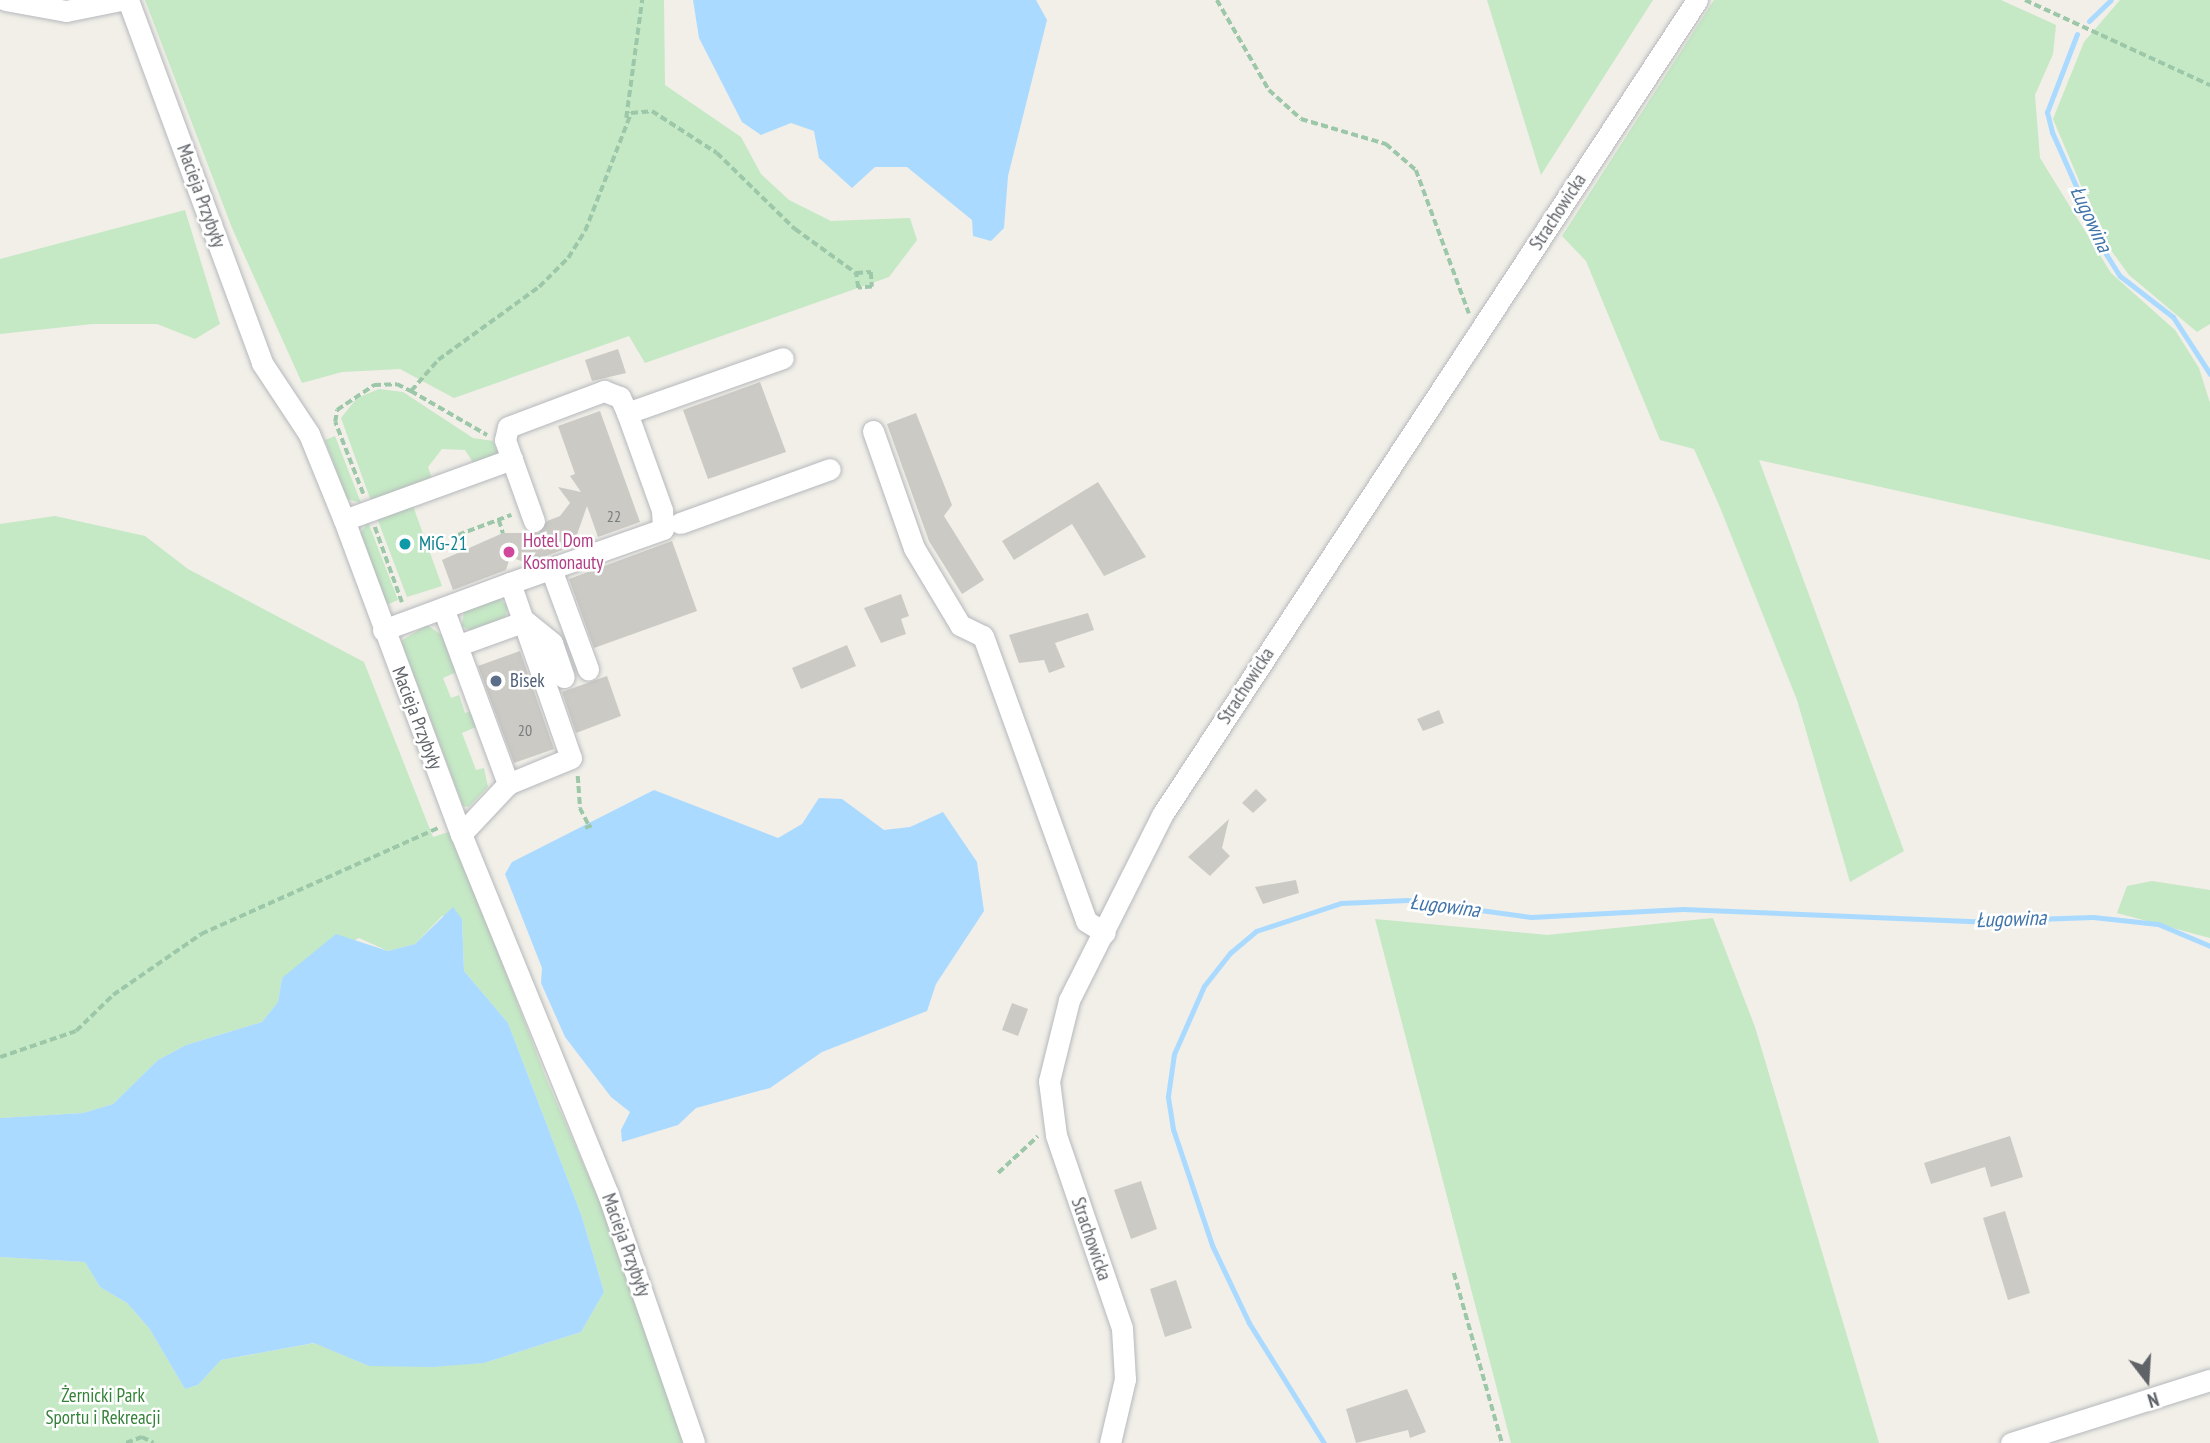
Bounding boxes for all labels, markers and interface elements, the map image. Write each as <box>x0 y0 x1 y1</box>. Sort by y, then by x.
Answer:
street label: Macieja Przybyły <box>172 141 230 251</box>
street label: Strachowicka <box>1525 170 1591 254</box>
water label: Ługowina <box>2065 182 2117 256</box>
house number: 22 <box>607 506 621 526</box>
place label: Hotel Dom Kosmonauty <box>523 530 603 574</box>
place label: MiG-21 <box>419 533 467 555</box>
marker: MiG-21 <box>397 536 413 552</box>
marker: Hotel Dom Kosmonauty <box>501 544 517 560</box>
street label: Strachowicka <box>1213 644 1279 728</box>
street label: Macieja Przybyły <box>387 663 447 773</box>
place label: Bisek <box>510 670 545 692</box>
marker: Bisek <box>488 673 504 689</box>
house number: 20 <box>518 720 532 740</box>
water label: Ługowina <box>1409 889 1481 923</box>
water label: Ługowina <box>1976 905 2046 933</box>
street label: Macieja Przybyły <box>597 1190 655 1300</box>
street label: Strachowicka <box>1066 1194 1116 1284</box>
north arrow <box>2112 1345 2182 1415</box>
park label: Żernicki Park Sportu i Rekreacji <box>45 1385 161 1429</box>
text: N <box>2145 1387 2162 1413</box>

